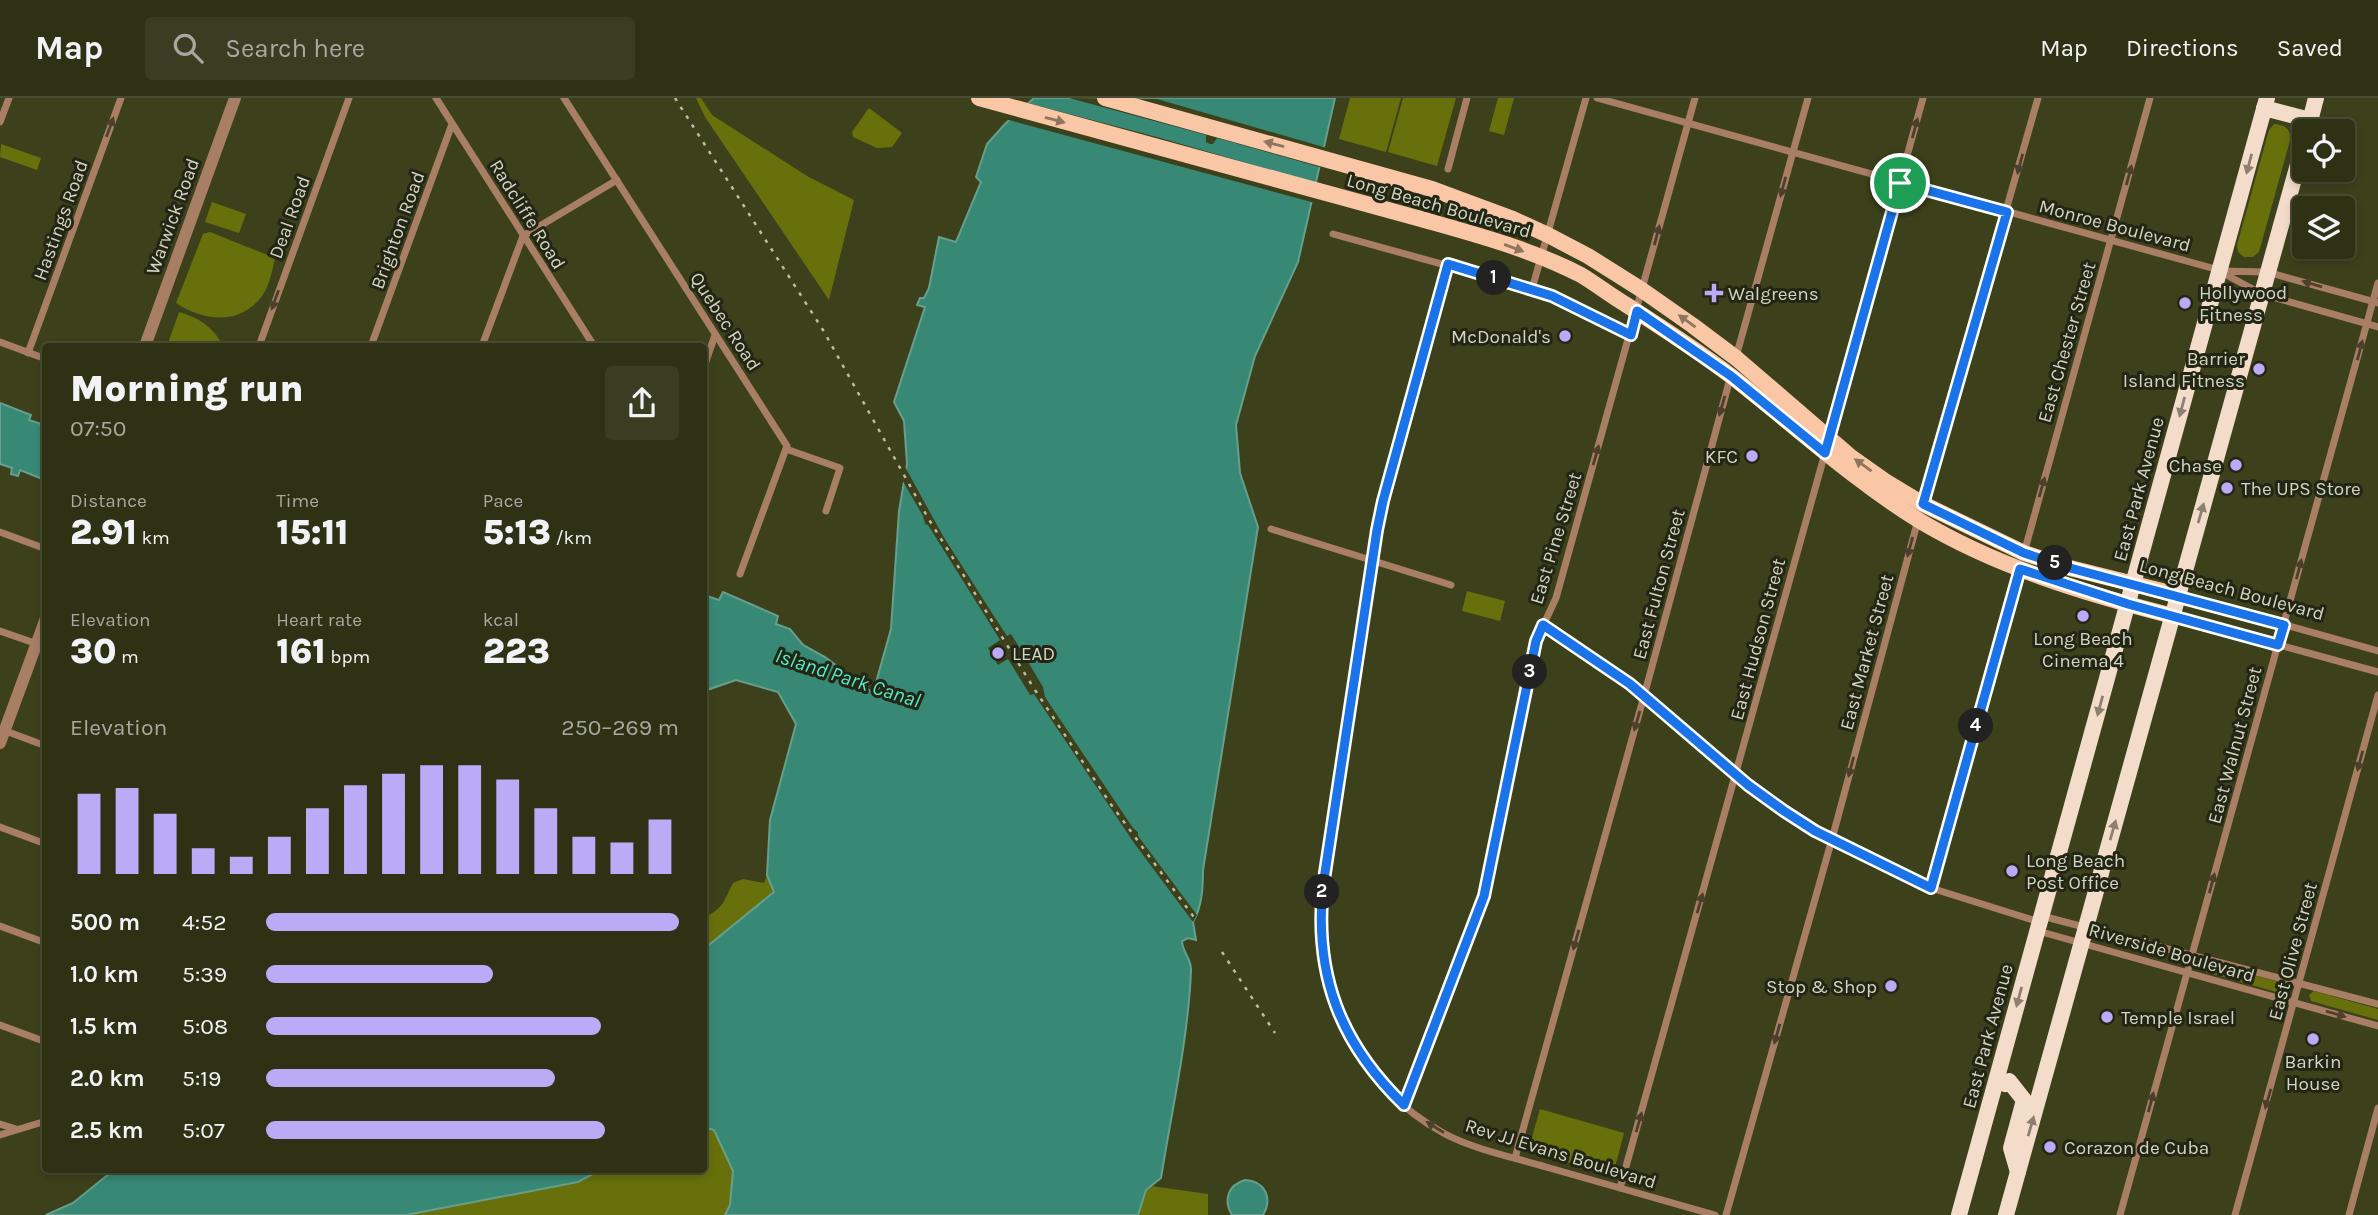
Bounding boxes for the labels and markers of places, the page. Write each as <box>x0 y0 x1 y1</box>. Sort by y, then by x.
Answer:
pin <box>1870 153 1930 213</box>
pin: 1 <box>1476 260 1512 296</box>
place label: Hollywood Fitness <box>2199 282 2287 326</box>
place label: Walgreens <box>1728 283 1819 305</box>
marker: Walgreens <box>1706 285 1722 301</box>
marker: Hollywood Fitness <box>2177 295 2193 311</box>
place label: McDonald's <box>1451 326 1551 348</box>
marker: McDonald's <box>1557 328 1573 344</box>
place label: Barrier Island Fitness <box>2123 348 2245 392</box>
marker: Barrier Island Fitness <box>2251 361 2267 377</box>
place label: KFC <box>1705 446 1738 468</box>
marker: KFC <box>1744 448 1760 464</box>
place label: Chase <box>2169 455 2222 477</box>
marker: Chase <box>2228 457 2244 473</box>
place label: The UPS Store <box>2241 478 2361 500</box>
marker: The UPS Store <box>2219 480 2235 496</box>
pin: 5 <box>2038 546 2072 580</box>
marker: Long Beach Cinema 4 <box>2075 608 2091 624</box>
place label: Long Beach Cinema 4 <box>2033 628 2133 672</box>
place label: LEAD <box>1012 643 1055 665</box>
marker: LEAD <box>990 645 1006 661</box>
pin: 3 <box>1512 654 1548 690</box>
pin: 4 <box>1958 708 1994 744</box>
place label: Long Beach Post Office <box>2026 850 2125 894</box>
marker: Long Beach Post Office <box>2004 863 2020 879</box>
pin: 2 <box>1304 874 1340 910</box>
place label: Stop & Shop <box>1766 976 1877 998</box>
marker: Stop & Shop <box>1883 978 1899 994</box>
place label: Temple Israel <box>2121 1007 2235 1029</box>
marker: Temple Israel <box>2099 1009 2115 1025</box>
marker: Barkin House <box>2305 1031 2321 1047</box>
place label: Barkin House <box>2285 1051 2341 1095</box>
place label: Corazon de Cuba <box>2064 1137 2209 1159</box>
marker: Corazon de Cuba <box>2042 1139 2058 1155</box>

